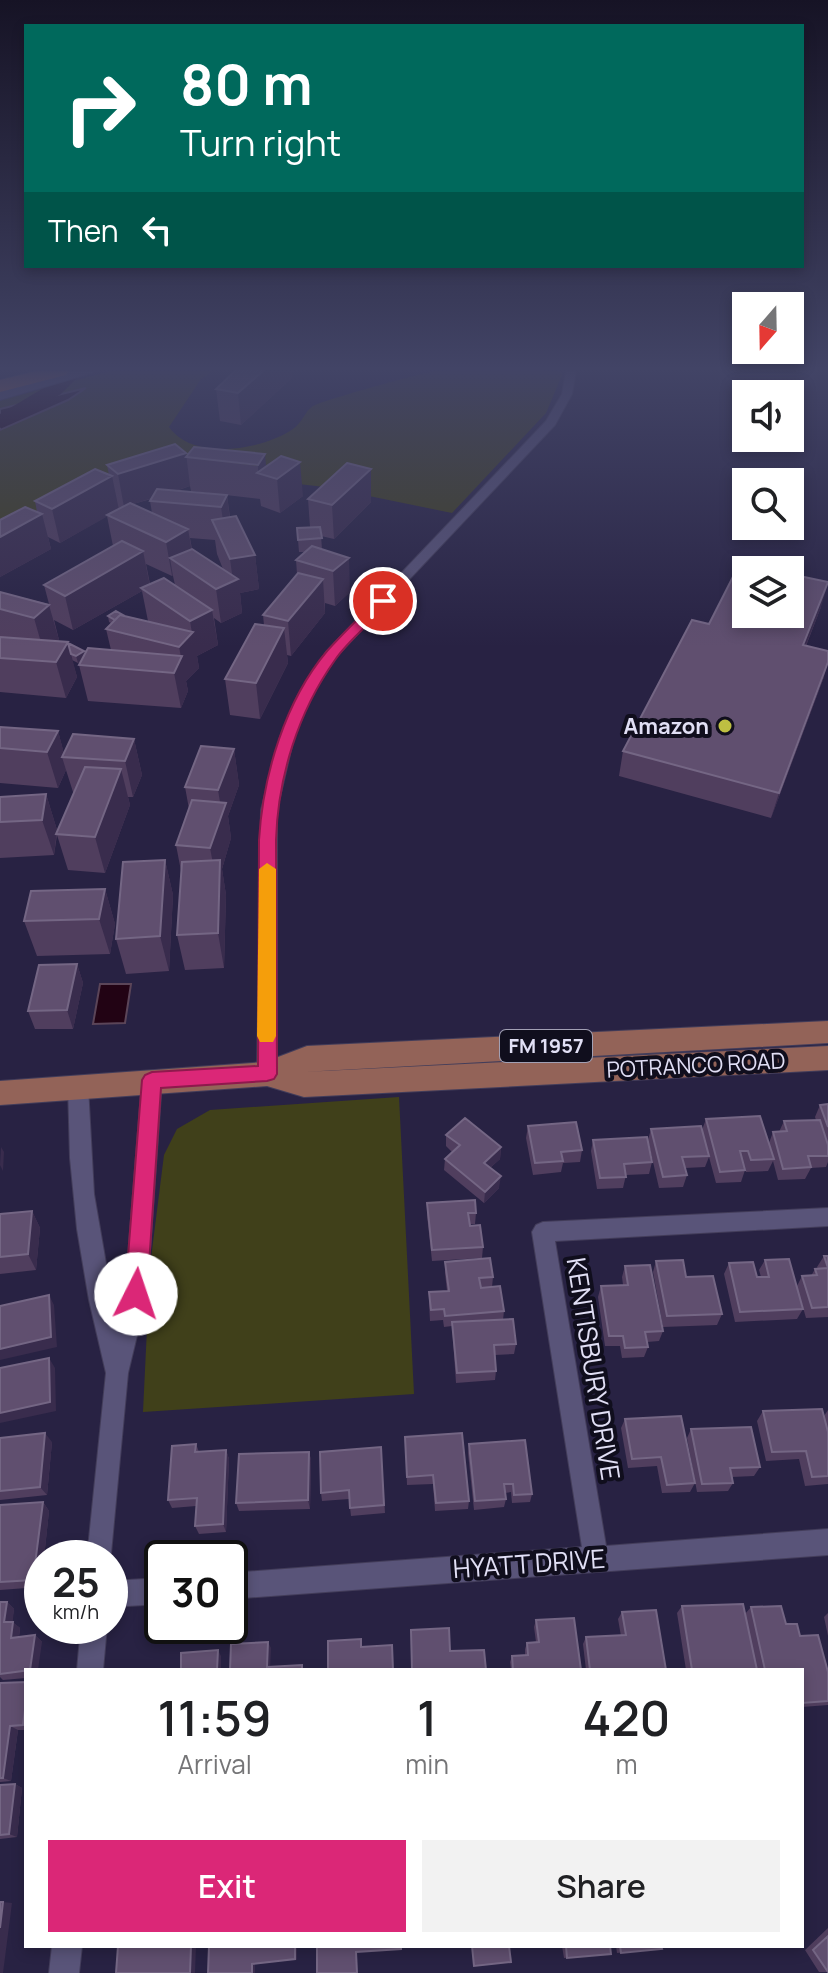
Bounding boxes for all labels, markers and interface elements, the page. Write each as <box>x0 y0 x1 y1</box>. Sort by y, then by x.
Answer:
text: 80 m <box>180 45 313 122</box>
icon: right <box>48 56 152 160</box>
text: Turn right <box>180 118 341 167</box>
icon: left <box>135 208 179 252</box>
text: Then <box>48 210 119 251</box>
north arrow <box>732 292 804 364</box>
map controls <box>732 292 804 628</box>
button: sound <box>732 380 804 452</box>
button: search <box>732 468 804 540</box>
button: layers <box>732 556 804 628</box>
pin <box>349 567 417 635</box>
icon: arrive <box>361 579 405 623</box>
place label: Amazon <box>624 711 709 741</box>
marker: Amazon <box>716 717 734 735</box>
road number: FM 1957 <box>500 1030 592 1062</box>
street label: POTRANCO ROAD <box>606 1045 786 1085</box>
position arrow <box>94 1252 178 1336</box>
street label: KENTISBURY DRIVE <box>559 1255 629 1483</box>
speed limit sign: 30 <box>144 1540 248 1644</box>
street label: HYATT DRIVE <box>451 1540 606 1586</box>
text: 25 <box>52 1554 100 1609</box>
text: km/h <box>53 1598 99 1625</box>
text: 11:59 <box>158 1685 272 1750</box>
text: 1 <box>417 1685 437 1750</box>
text: 420 <box>582 1685 670 1750</box>
text: Arrival <box>178 1746 252 1782</box>
text: min <box>405 1746 449 1782</box>
text: m <box>615 1746 637 1782</box>
button: Exit <box>48 1840 406 1932</box>
button: Share <box>422 1840 780 1932</box>

